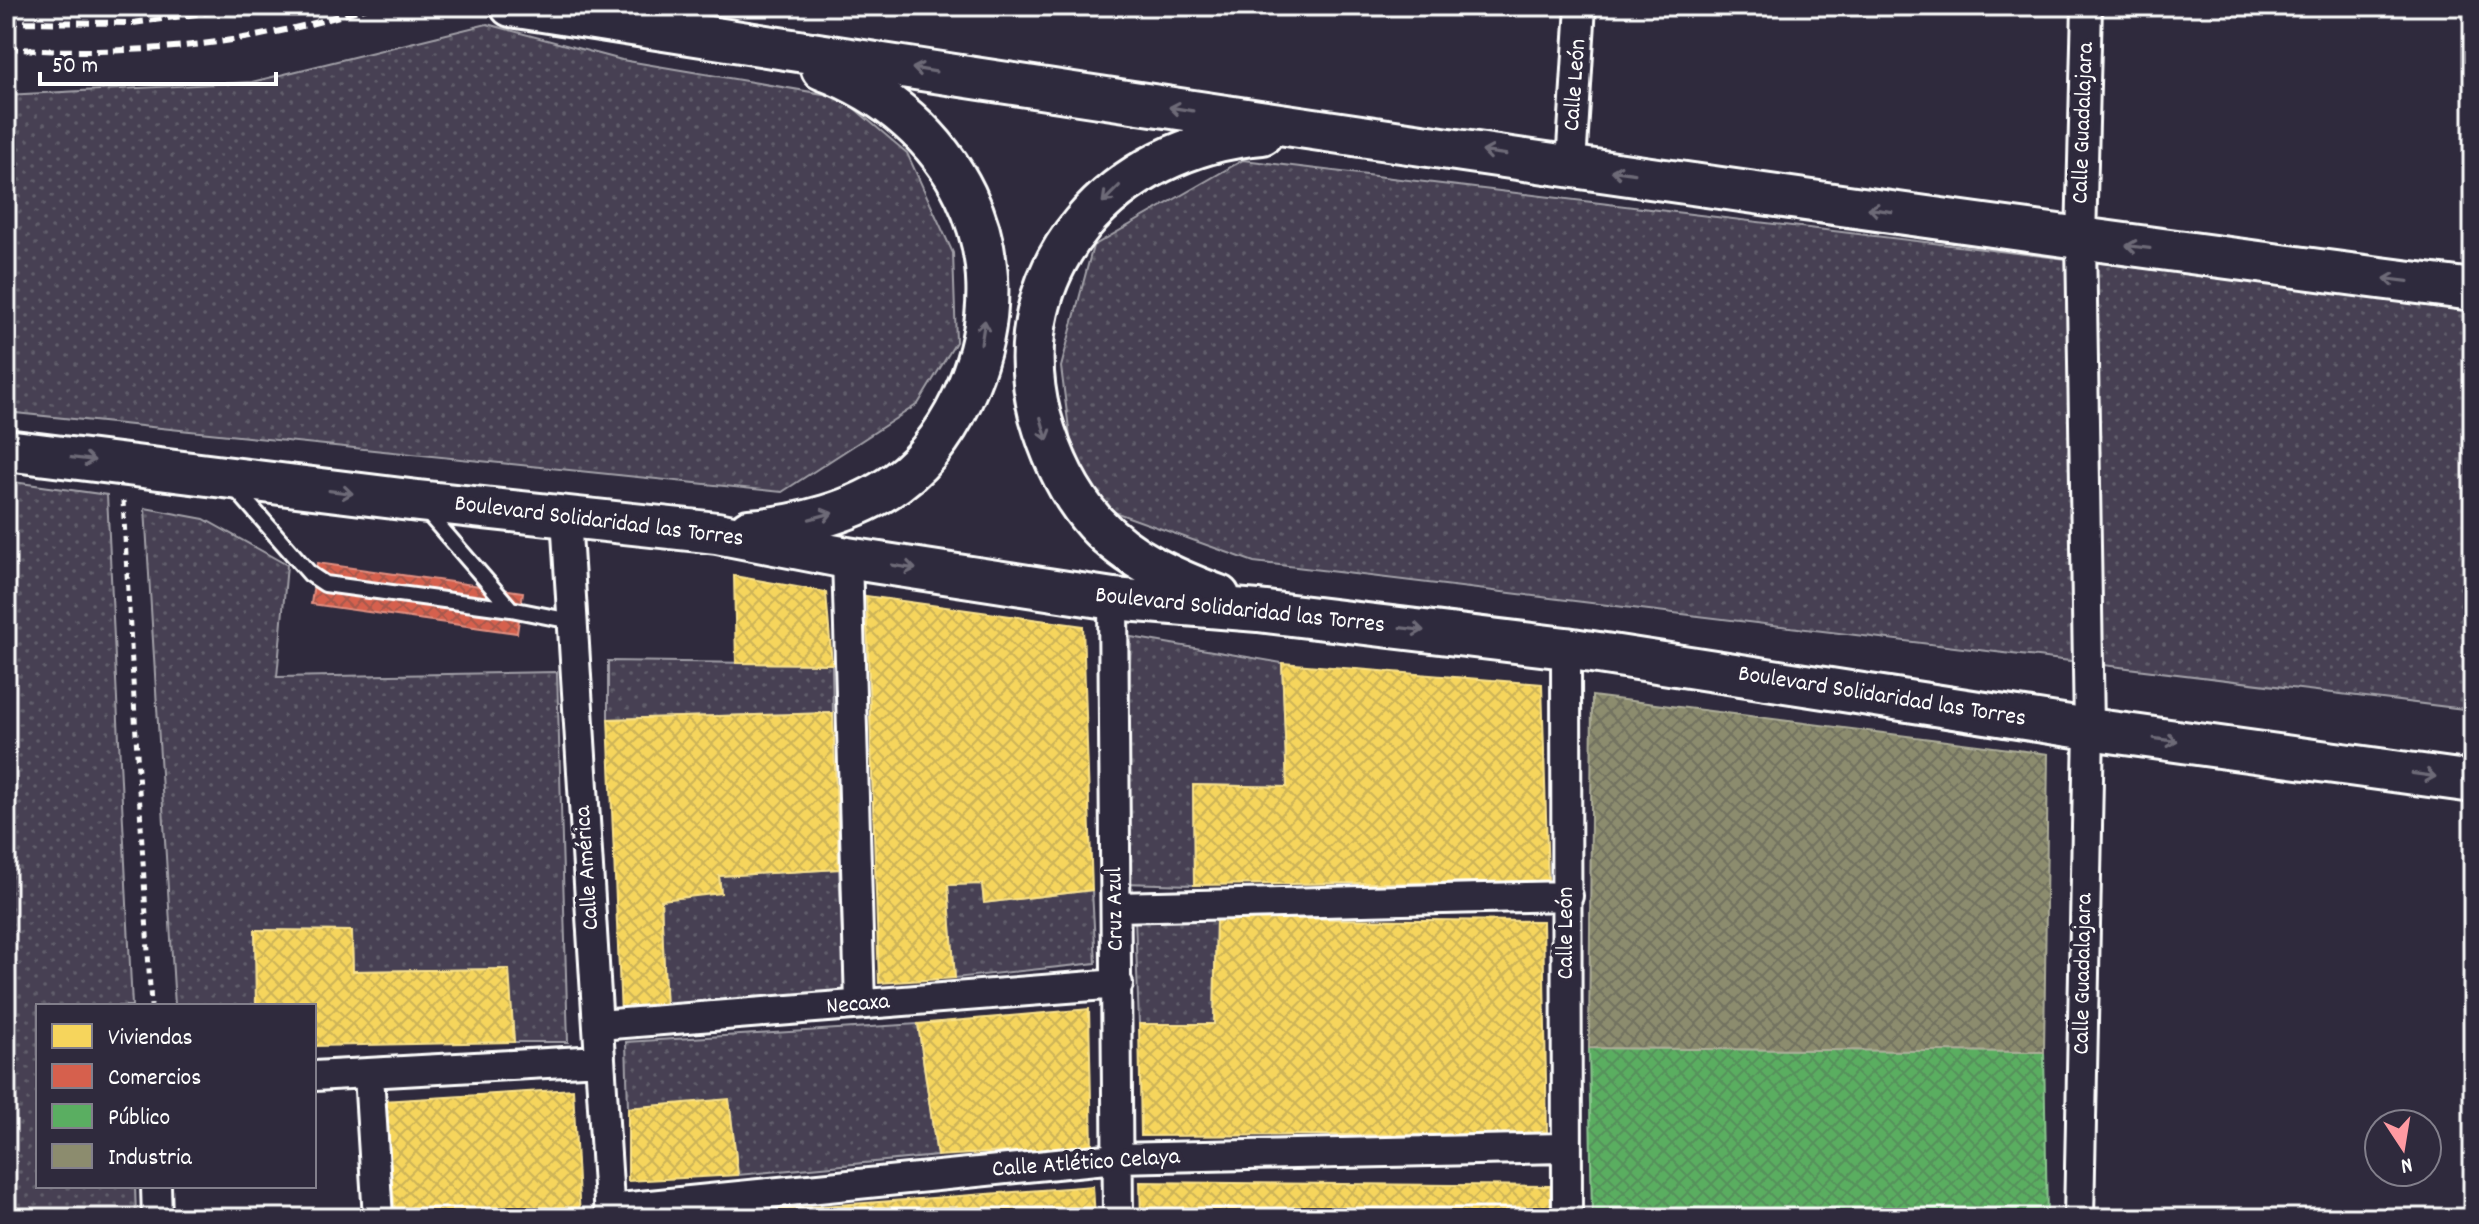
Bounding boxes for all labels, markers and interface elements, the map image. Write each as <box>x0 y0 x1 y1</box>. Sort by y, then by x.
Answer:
scale bar <box>40 36 276 86</box>
street label: Calle León <box>1556 38 1596 132</box>
street label: Calle Guadalajara <box>2064 41 2104 204</box>
text: 50 m <box>52 50 98 84</box>
one-way arrow <box>912 62 937 77</box>
one-way arrow <box>1169 101 1194 116</box>
one-way arrow <box>1482 145 1507 160</box>
one-way arrow <box>1611 164 1636 179</box>
one-way arrow <box>1101 185 1121 204</box>
one-way arrow <box>1868 202 1894 217</box>
one-way arrow <box>2126 239 2151 254</box>
one-way arrow <box>2384 272 2409 287</box>
one-way arrow <box>976 320 991 346</box>
one-way arrow <box>1037 415 1052 441</box>
one-way arrow <box>70 452 96 467</box>
one-way arrow <box>328 484 354 499</box>
street label: Boulevard Solidaridad las Torres <box>452 487 746 557</box>
one-way arrow <box>808 508 834 523</box>
one-way arrow <box>891 560 916 575</box>
street label: Boulevard Solidaridad las Torres <box>1093 579 1387 643</box>
one-way arrow <box>1398 622 1425 637</box>
street label: Boulevard Solidaridad las Torres <box>1736 657 2028 737</box>
one-way arrow <box>2153 733 2178 748</box>
one-way arrow <box>2410 768 2436 783</box>
street label: Calle América <box>567 804 609 931</box>
street label: Cruz Azul <box>1098 866 1134 951</box>
street label: Calle León <box>1550 887 1584 979</box>
street label: Calle Guadalajara <box>2066 892 2102 1055</box>
street label: Necaxa <box>825 985 892 1025</box>
legend <box>36 1004 316 1188</box>
text: Viviendas <box>108 1022 193 1056</box>
text: Comercios <box>108 1062 201 1096</box>
text: Público <box>108 1102 170 1136</box>
north arrow <box>2363 1108 2443 1188</box>
street label: Calle Atlético Celaya <box>991 1140 1182 1188</box>
text: Industria <box>108 1142 192 1176</box>
text: N <box>2398 1148 2415 1180</box>

